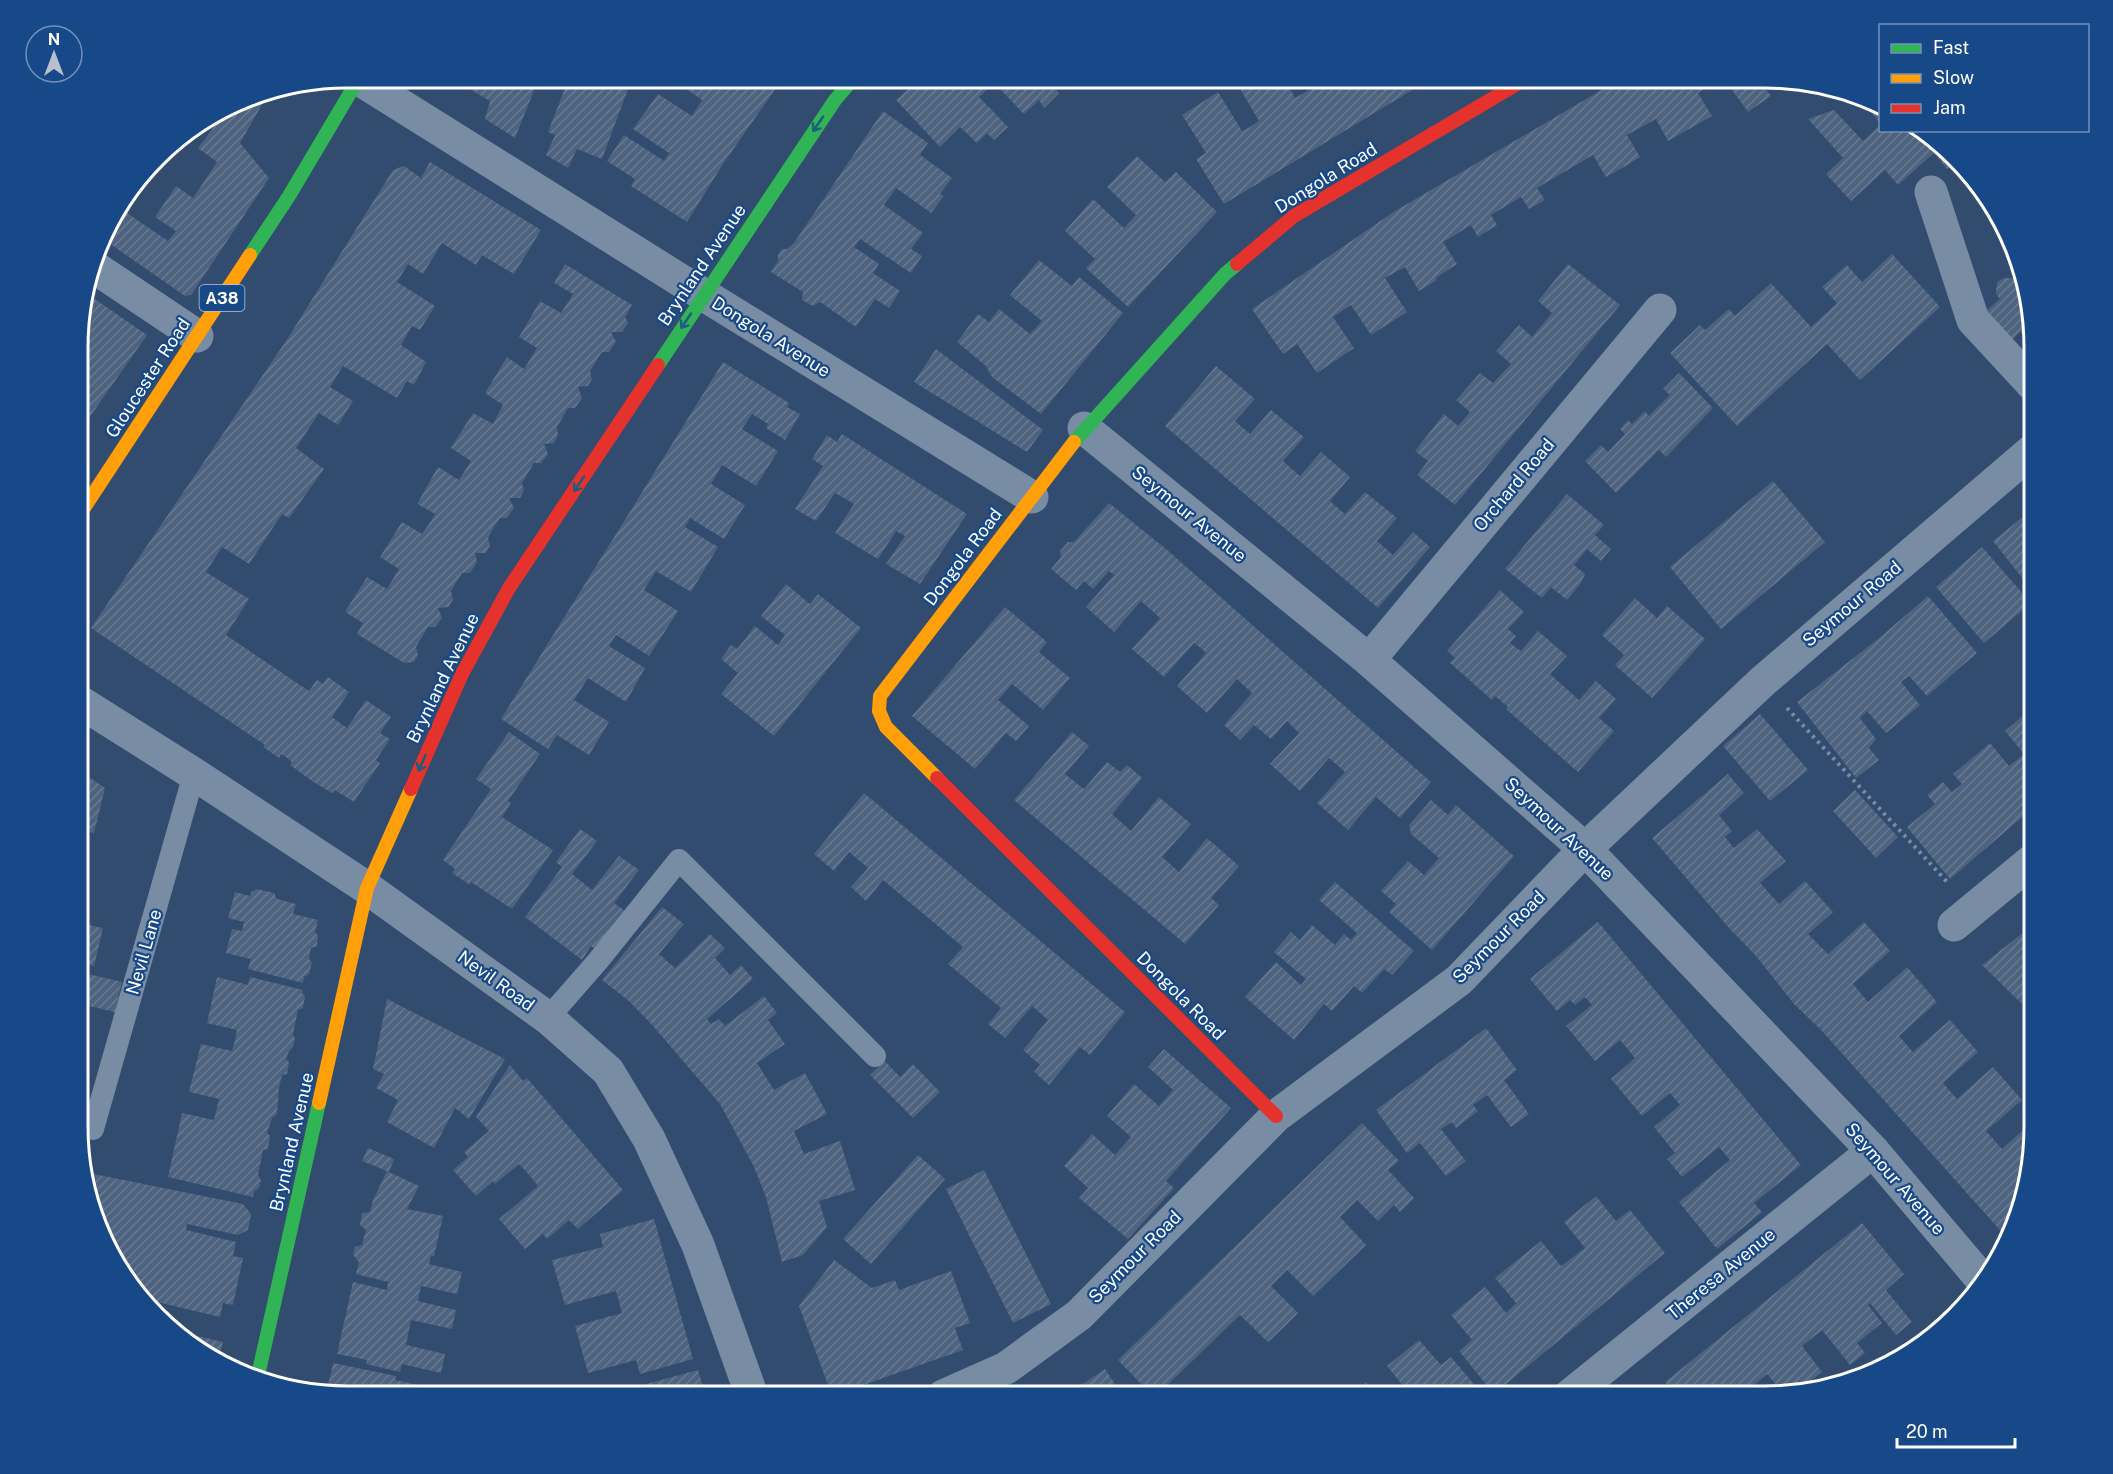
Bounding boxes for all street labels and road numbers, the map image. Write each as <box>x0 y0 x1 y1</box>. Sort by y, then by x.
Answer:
street label: Dongola Road <box>1271 138 1381 217</box>
street label: Brynland Avenue <box>653 200 750 329</box>
road number: A38 <box>200 285 244 311</box>
street label: Dongola Avenue <box>708 292 834 381</box>
street label: Gloucester Road <box>101 314 194 442</box>
street label: Orchard Road <box>1469 434 1558 535</box>
street label: Seymour Avenue <box>1128 461 1251 566</box>
street label: Dongola Road <box>919 504 1006 610</box>
street label: Seymour Road <box>1798 556 1905 651</box>
street label: Brynland Avenue <box>402 609 483 746</box>
street label: Seymour Avenue <box>1501 773 1618 884</box>
street label: Seymour Road <box>1448 886 1549 987</box>
street label: Nevil Lane <box>121 907 166 997</box>
street label: Nevil Road <box>454 946 539 1015</box>
street label: Dongola Road <box>1133 947 1230 1044</box>
street label: Brynland Avenue <box>265 1070 318 1213</box>
street label: Seymour Avenue <box>1841 1118 1950 1239</box>
street label: Seymour Road <box>1084 1206 1185 1307</box>
street label: Theresa Avenue <box>1662 1223 1779 1324</box>

